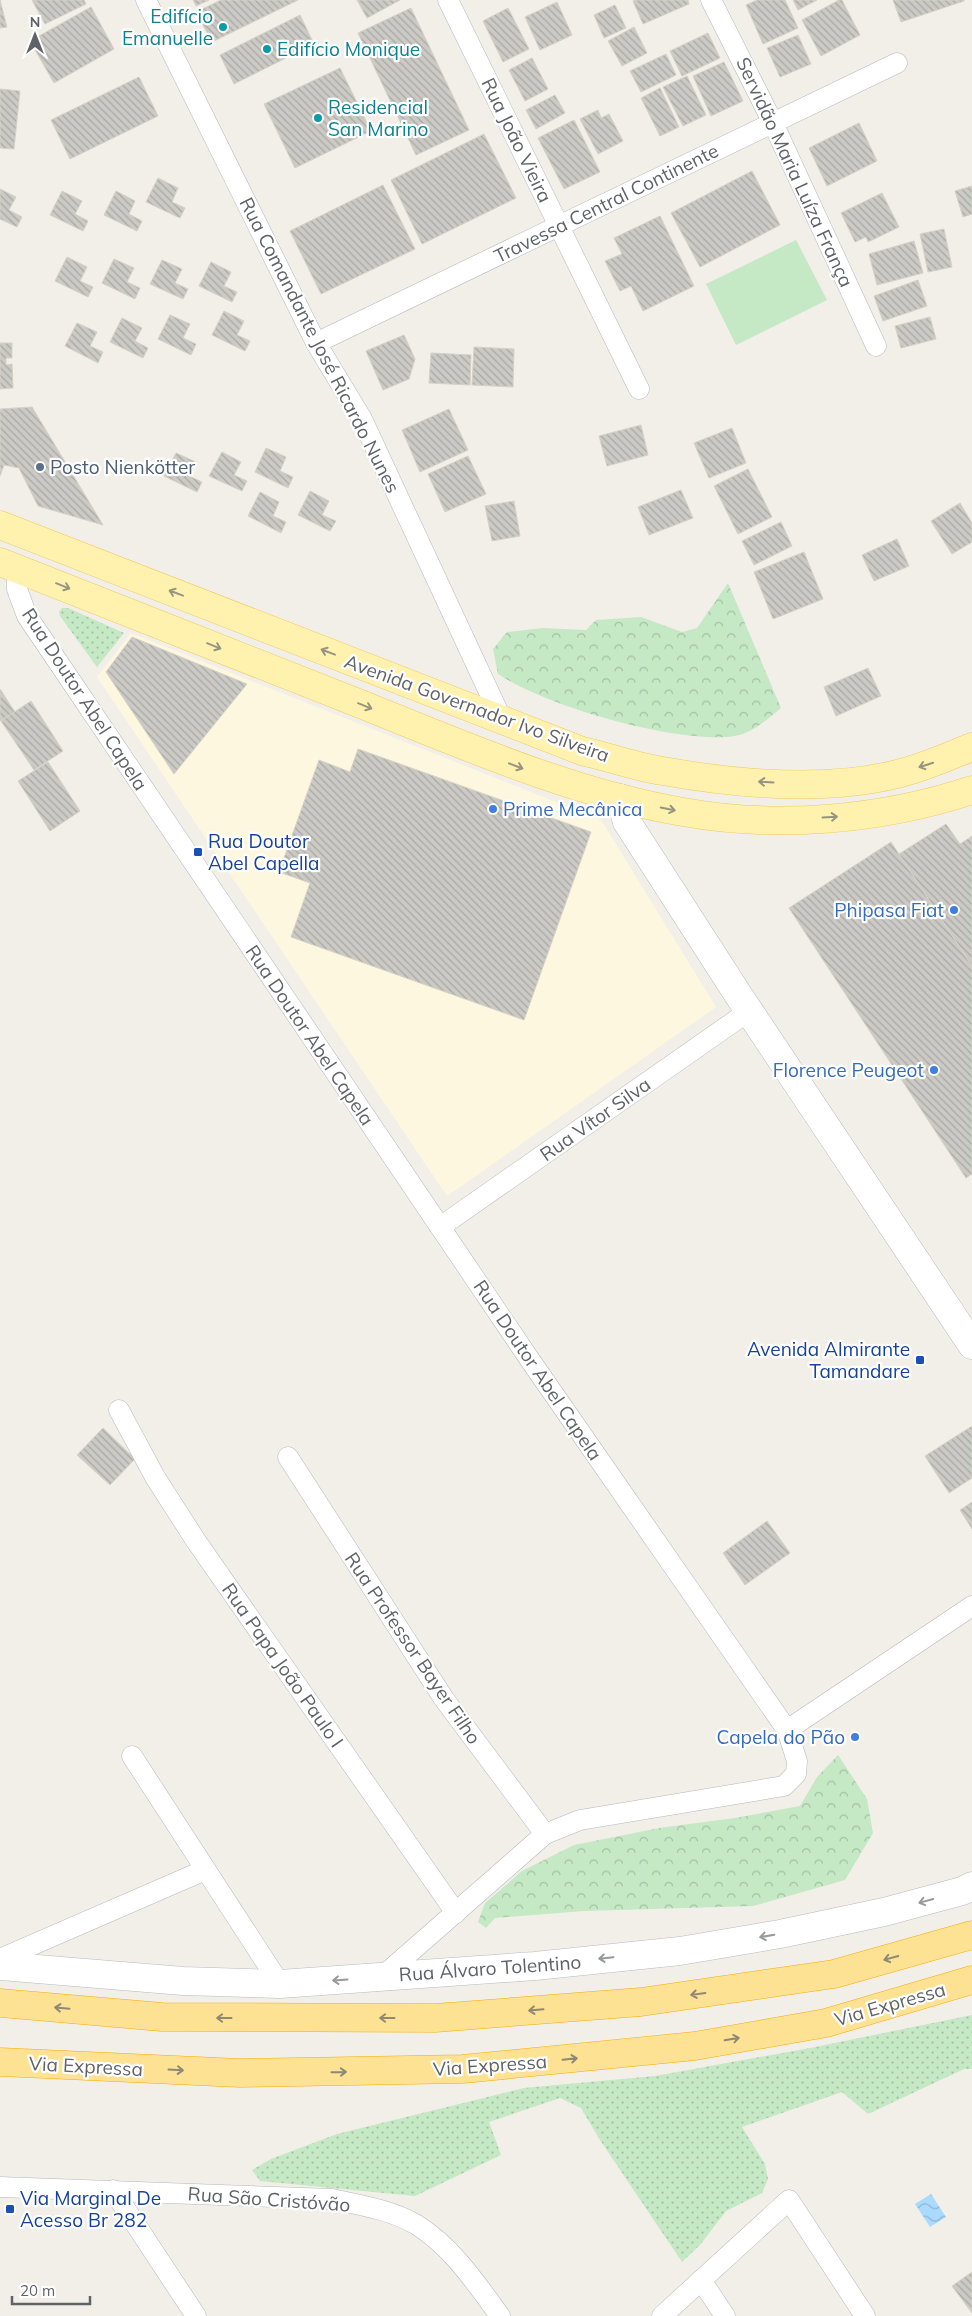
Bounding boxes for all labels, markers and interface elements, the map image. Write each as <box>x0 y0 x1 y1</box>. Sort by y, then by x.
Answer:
place label: Edifício Emanuelle <box>122 4 213 50</box>
north arrow <box>10 10 60 60</box>
text: N <box>30 13 40 31</box>
marker: Edifício Emanuelle <box>217 21 229 33</box>
place label: Edifício Monique <box>277 37 420 61</box>
marker: Edifício Monique <box>261 43 273 55</box>
street label: Servidão Maria Luíza França <box>731 53 859 291</box>
street label: Rua João Vieira <box>476 74 558 206</box>
place label: Residencial San Marino <box>328 95 428 141</box>
marker: Residencial San Marino <box>312 112 324 124</box>
street label: Travessa Central Continente <box>490 138 722 268</box>
street label: Rua Comandante José Ricardo Nunes <box>235 193 405 497</box>
place label: Posto Nienkötter <box>50 455 195 479</box>
marker: Posto Nienkötter <box>34 461 46 473</box>
one-way arrow <box>55 583 70 592</box>
one-way arrow <box>169 588 184 597</box>
street label: Rua Doutor Abel Capela <box>17 603 153 795</box>
one-way arrow <box>206 642 221 652</box>
one-way arrow <box>321 647 336 656</box>
street label: Avenida Governador Ivo Silveira <box>341 649 613 767</box>
one-way arrow <box>357 702 372 711</box>
one-way arrow <box>919 760 935 770</box>
one-way arrow <box>508 761 523 771</box>
one-way arrow <box>758 777 774 786</box>
place label: Prime Mecânica <box>503 797 642 821</box>
marker: Prime Mecânica <box>487 803 499 815</box>
one-way arrow <box>660 804 676 814</box>
one-way arrow <box>821 813 837 822</box>
place label: Rua Doutor Abel Capella <box>208 829 319 875</box>
marker: Rua Doutor Abel Capella <box>192 846 204 858</box>
place label: Phipasa Fiat <box>834 898 944 922</box>
marker: Phipasa Fiat <box>948 904 960 916</box>
street label: Rua Doutor Abel Capela <box>241 940 379 1130</box>
place label: Florence Peugeot <box>773 1058 924 1082</box>
marker: Florence Peugeot <box>928 1064 940 1076</box>
street label: Rua Vítor Silva <box>535 1072 655 1166</box>
street label: Rua Doutor Abel Capela <box>469 1275 607 1465</box>
place label: Avenida Almirante Tamandare <box>747 1337 910 1383</box>
marker: Avenida Almirante Tamandare <box>914 1354 926 1366</box>
street label: Rua Professor Bayer Filho <box>340 1547 486 1749</box>
street label: Rua Papa João Paulo I <box>217 1578 349 1752</box>
place label: Capela do Pão <box>716 1725 845 1749</box>
marker: Capela do Pão <box>849 1731 861 1743</box>
one-way arrow <box>918 1896 934 1906</box>
one-way arrow <box>760 1932 776 1942</box>
street label: Rua Álvaro Tolentino <box>398 1950 582 1986</box>
one-way arrow <box>599 1954 615 1963</box>
one-way arrow <box>884 1954 900 1963</box>
one-way arrow <box>332 1975 348 1984</box>
street label: Via Expressa <box>832 1977 948 2031</box>
one-way arrow <box>690 1989 706 1999</box>
one-way arrow <box>54 2003 70 2013</box>
one-way arrow <box>528 2006 544 2015</box>
one-way arrow <box>216 2013 232 2022</box>
one-way arrow <box>379 2013 395 2023</box>
one-way arrow <box>723 2034 739 2044</box>
street label: Via Expressa <box>432 2049 548 2081</box>
street label: Via Expressa <box>28 2051 144 2081</box>
one-way arrow <box>562 2054 578 2064</box>
one-way arrow <box>168 2066 184 2075</box>
one-way arrow <box>330 2067 346 2076</box>
street label: Rua São Cristóvão <box>187 2181 351 2217</box>
place label: Via Marginal De Acesso Br 282 <box>20 2186 161 2232</box>
marker: Via Marginal De Acesso Br 282 <box>4 2203 16 2215</box>
scale bar <box>12 2274 90 2306</box>
text: 20 m <box>20 2281 55 2300</box>

